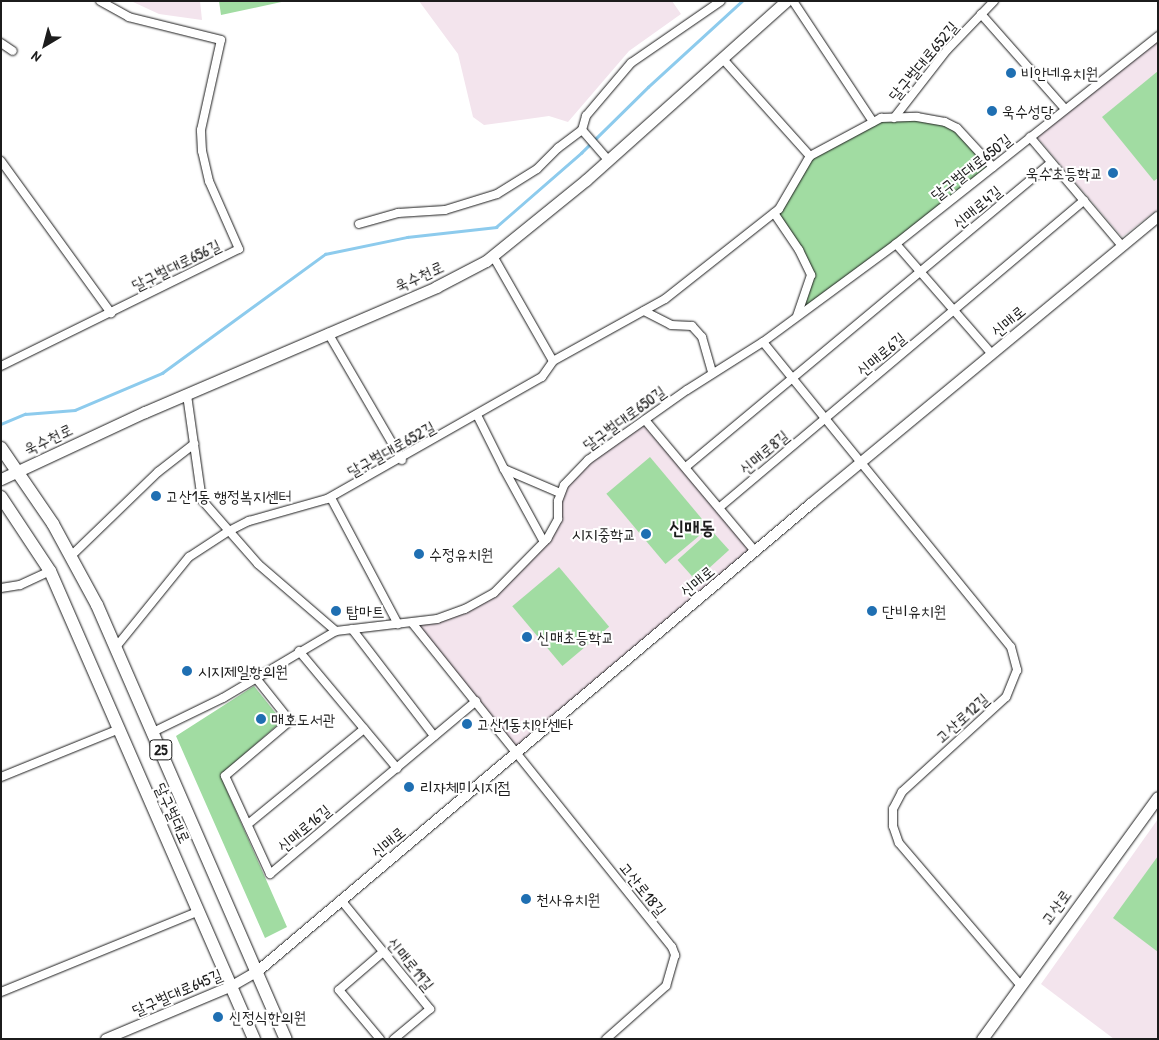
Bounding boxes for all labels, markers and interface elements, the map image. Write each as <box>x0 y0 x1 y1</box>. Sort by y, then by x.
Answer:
street label: 달구벌대로652길 <box>884 17 962 105</box>
north arrow <box>20 20 70 70</box>
text: N <box>27 48 44 67</box>
place label: 비안네유치원 <box>1021 63 1098 83</box>
marker: 비안네유치원 <box>1005 67 1017 79</box>
place label: 욱수성당 <box>1002 101 1054 121</box>
marker: 욱수성당 <box>986 105 998 117</box>
street label: 달구벌대로650길 <box>927 129 1015 205</box>
place label: 욱수초등학교 <box>1026 163 1103 183</box>
marker: 욱수초등학교 <box>1107 167 1119 179</box>
street label: 신매로4길 <box>949 181 1005 233</box>
street label: 달구벌대로656길 <box>128 235 224 295</box>
street label: 욱수천로 <box>392 257 446 295</box>
street label: 신매로 <box>987 301 1029 341</box>
street label: 신매로6길 <box>853 328 909 380</box>
street label: 달구벌대로650길 <box>579 382 669 454</box>
street label: 달구벌대로652길 <box>344 417 438 481</box>
street label: 욱수천로 <box>21 419 75 459</box>
street label: 신매로8길 <box>735 426 793 478</box>
place label: 고산1동 행정복지센터 <box>166 486 291 506</box>
marker: 고산1동 행정복지센터 <box>150 490 162 502</box>
district label: 신매동 <box>669 517 715 539</box>
place label: 시지중학교 <box>572 524 636 544</box>
marker: 시지중학교 <box>640 528 652 540</box>
place label: 수정유치원 <box>429 544 493 564</box>
marker: 수정유치원 <box>413 548 425 560</box>
street label: 신매로 <box>676 561 718 601</box>
place label: 탑마트 <box>346 601 385 621</box>
place label: 단비유치원 <box>882 601 946 621</box>
marker: 탑마트 <box>330 605 342 617</box>
marker: 단비유치원 <box>866 605 878 617</box>
place label: 신매초등학교 <box>537 627 614 647</box>
marker: 신매초등학교 <box>521 631 533 643</box>
place label: 시지제일항의원 <box>198 661 288 681</box>
marker: 시지제일항의원 <box>180 664 194 678</box>
street label: 고산로12길 <box>931 689 993 747</box>
place label: 매호도서관 <box>271 709 335 729</box>
marker: 매호도서관 <box>255 713 267 725</box>
place label: 고산1동치안센타 <box>477 714 573 734</box>
marker: 고산1동치안센타 <box>461 718 473 730</box>
road number: 25 <box>148 738 174 762</box>
place label: 리자체미시지점 <box>420 777 510 797</box>
street label: 달구벌대로 <box>151 780 195 846</box>
marker: 리자체미시지점 <box>402 780 416 794</box>
street label: 신매로16길 <box>273 800 335 856</box>
street label: 신매로 <box>367 822 409 862</box>
street label: 고산로18길 <box>615 858 671 920</box>
street label: 고산로 <box>1037 886 1075 928</box>
place label: 천사유치원 <box>536 889 600 909</box>
marker: 천사유치원 <box>520 893 532 905</box>
street label: 신매로19길 <box>384 933 438 995</box>
street label: 달구벌대로645길 <box>129 964 225 1020</box>
place label: 신정식한의원 <box>229 1007 306 1027</box>
marker: 신정식한의원 <box>211 1010 225 1024</box>

